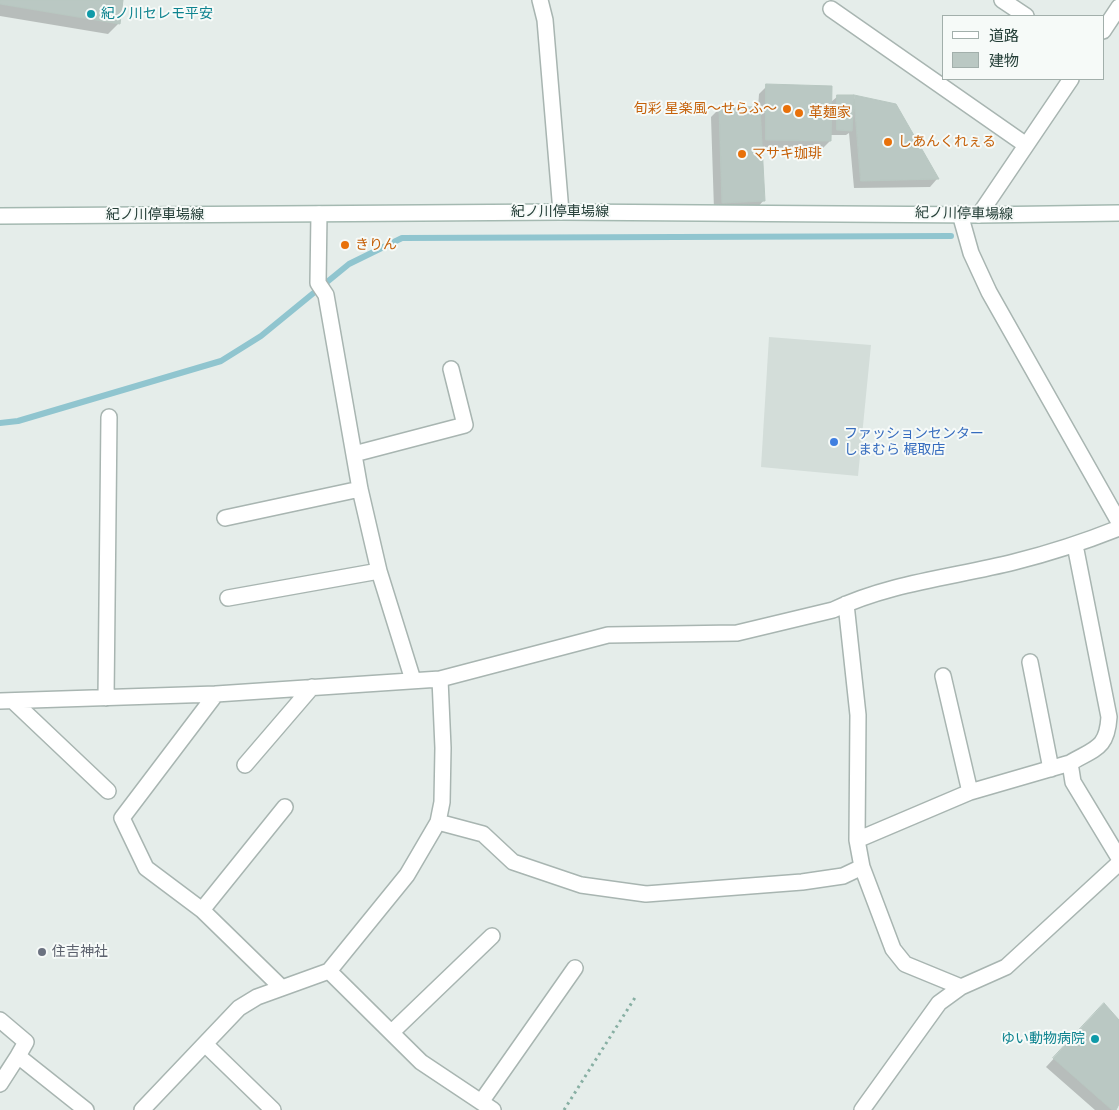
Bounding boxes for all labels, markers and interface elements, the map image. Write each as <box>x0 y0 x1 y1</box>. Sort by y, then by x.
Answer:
place label: 紀ノ川セレモ平安 <box>101 6 213 22</box>
marker: 紀ノ川セレモ平安 <box>85 8 97 20</box>
legend <box>942 15 1104 80</box>
text: 道路 <box>989 27 1019 45</box>
text: 建物 <box>989 52 1019 70</box>
place label: 旬彩 星楽風～せらふ～ <box>634 101 777 117</box>
marker: 旬彩 星楽風～せらふ～ <box>781 103 793 115</box>
place label: 革麺家 <box>809 105 851 121</box>
marker: 革麺家 <box>793 107 805 119</box>
place label: しあんくれぇる <box>898 134 996 150</box>
marker: しあんくれぇる <box>882 136 894 148</box>
place label: マサキ珈琲 <box>752 146 822 162</box>
marker: マサキ珈琲 <box>736 148 748 160</box>
street label: 紀ノ川停車場線 <box>511 204 609 220</box>
street label: 紀ノ川停車場線 <box>915 205 1013 223</box>
street label: 紀ノ川停車場線 <box>106 207 204 223</box>
place label: きりん <box>355 237 397 253</box>
marker: きりん <box>339 239 351 251</box>
place label: ファッションセンター しまむら 梶取店 <box>844 426 984 458</box>
marker: ファッションセンター しまむら 梶取店 <box>828 436 840 448</box>
place label: 住吉神社 <box>52 944 108 960</box>
marker: 住吉神社 <box>36 946 48 958</box>
place label: ゆい動物病院 <box>1001 1031 1085 1047</box>
marker: ゆい動物病院 <box>1089 1033 1101 1045</box>

